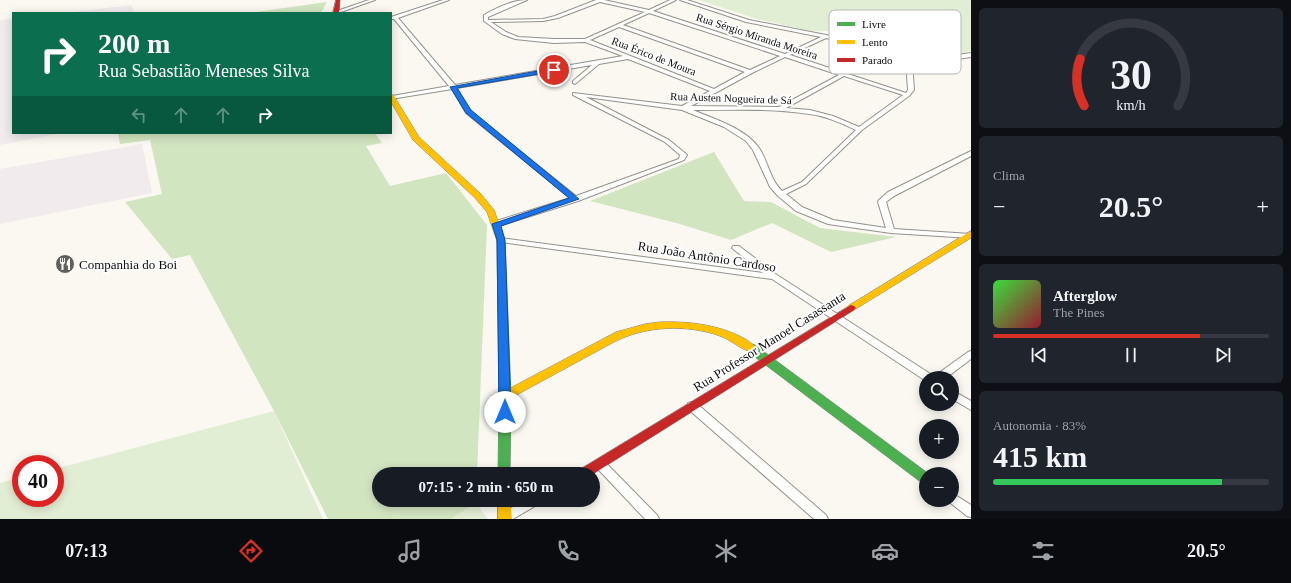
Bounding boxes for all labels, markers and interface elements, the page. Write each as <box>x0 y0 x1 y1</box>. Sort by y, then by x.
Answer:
legend <box>829 10 961 74</box>
street label: Rua Sérgio Miranda Moreira <box>695 11 819 61</box>
text: Livre <box>862 18 886 30</box>
icon: right <box>32 28 84 80</box>
text: 200 m <box>98 28 170 59</box>
street label: Rua Érico de Moura <box>610 34 698 78</box>
text: Lento <box>862 36 888 48</box>
text: 30 <box>1110 52 1152 98</box>
pin <box>537 53 571 87</box>
text: Parado <box>862 54 893 66</box>
icon: arrive <box>543 59 565 81</box>
text: Rua Sebastião Meneses Silva <box>98 61 309 81</box>
street label: Rua Austen Nogueira de Sá <box>670 90 792 106</box>
text: km/h <box>1116 96 1146 112</box>
icon: left <box>128 104 150 126</box>
icon: ahead <box>170 104 192 126</box>
icon: ahead <box>212 104 234 126</box>
icon: right <box>254 104 276 126</box>
text: Clima <box>993 168 1025 183</box>
text: 20.5° <box>1099 190 1163 223</box>
text: − <box>993 194 1005 219</box>
text: + <box>1257 194 1269 219</box>
street label: Rua João Antônio Cardoso <box>637 238 777 275</box>
restaurant icon: Companhia do Boi <box>54 253 76 275</box>
place label: Companhia do Boi <box>79 257 178 272</box>
street label: Rua Professor Manoel Casassanta <box>690 288 848 395</box>
text: Afterglow <box>1053 288 1117 304</box>
text: The Pines <box>1053 305 1105 320</box>
icon: previous <box>1028 344 1050 366</box>
icon: pause <box>1120 344 1142 366</box>
icon: next <box>1212 344 1234 366</box>
map controls <box>919 371 959 507</box>
button: search <box>919 371 959 411</box>
position arrow <box>484 391 526 433</box>
text: Autonomia · 83% <box>993 418 1086 433</box>
button: + <box>919 419 959 459</box>
text: 415 km <box>993 440 1087 473</box>
speed limit sign: 40 <box>12 455 64 507</box>
button: − <box>919 467 959 507</box>
text: 07:15 · 2 min · 650 m <box>419 479 554 495</box>
icon: directions <box>237 537 265 565</box>
icon: music <box>396 537 424 565</box>
icon: phone <box>554 537 582 565</box>
icon: climate <box>712 537 740 565</box>
icon: car <box>871 537 899 565</box>
icon: filters <box>1029 537 1057 565</box>
text: 07:13 <box>65 541 107 561</box>
text: 20.5° <box>1187 541 1226 561</box>

